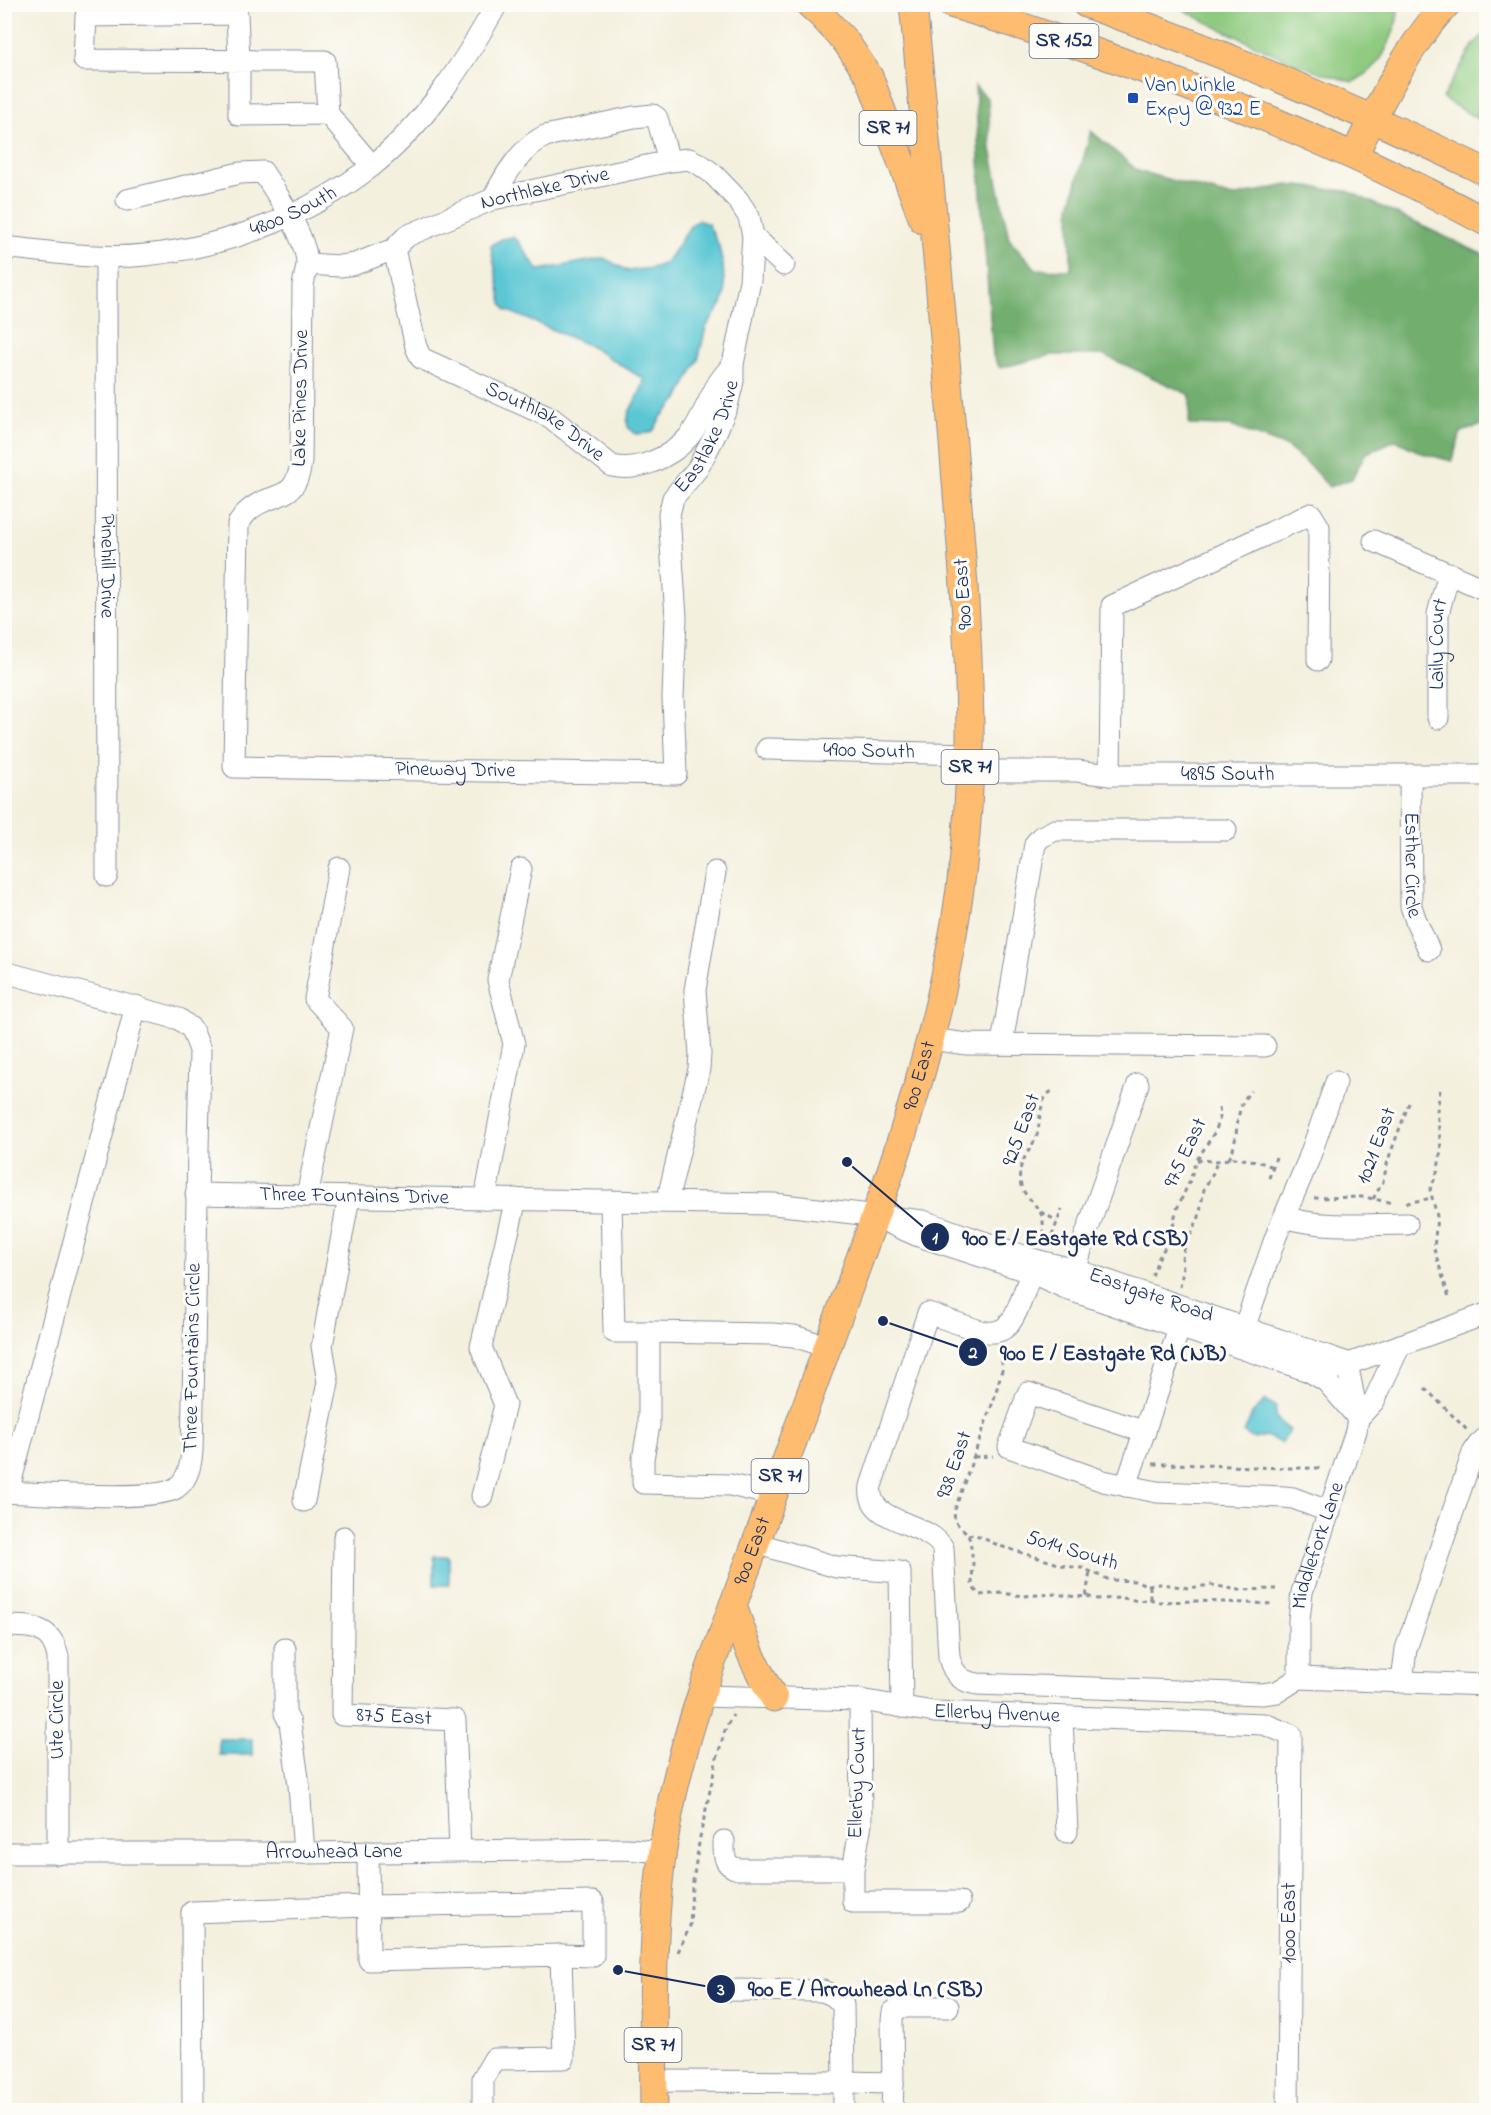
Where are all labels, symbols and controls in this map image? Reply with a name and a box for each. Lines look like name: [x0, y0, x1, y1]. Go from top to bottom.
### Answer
road number: SR 152: [1030, 24, 1098, 58]
place label: Van Winkle Expy @ 932 E: [1144, 71, 1261, 127]
marker: Van Winkle Expy @ 932 E: [1126, 91, 1140, 105]
road number: SR 71: [860, 111, 916, 145]
street label: Northlake Drive: [478, 159, 613, 218]
street label: 4800 South: [246, 179, 343, 246]
street label: Lake Pines Drive: [285, 329, 317, 467]
street label: Southlake Drive: [480, 374, 611, 470]
street label: Eastlake Drive: [667, 376, 748, 500]
street label: Pinehill Drive: [91, 514, 122, 619]
street label: 900 East: [947, 557, 981, 631]
street label: Laily Court: [1423, 595, 1457, 690]
street label: 4900 South: [823, 735, 915, 768]
road number: SR 71: [942, 750, 998, 784]
street label: Pineway Drive: [395, 755, 516, 788]
street label: 4895 South: [1181, 760, 1275, 790]
street label: Esther Circle: [1395, 812, 1429, 923]
street label: 900 East: [896, 1038, 944, 1115]
street label: 925 East: [995, 1089, 1049, 1171]
street label: 1021 East: [1349, 1103, 1405, 1189]
street label: 975 East: [1157, 1113, 1215, 1193]
street label: Three Fountains Drive: [259, 1180, 450, 1213]
callout: 900 E / Eastgate Rd (SB): [920, 1217, 1199, 1257]
text: 900 E / Eastgate Rd (SB): [961, 1224, 1188, 1257]
text: 1: [932, 1226, 938, 1252]
street label: Eastgate Road: [1084, 1260, 1217, 1331]
street label: Three Fountains Circle: [176, 1262, 210, 1453]
callout: 900 E / Eastgate Rd (NB): [958, 1332, 1238, 1372]
text: 900 E / Eastgate Rd (NB): [999, 1339, 1227, 1372]
text: 2: [968, 1341, 978, 1367]
street label: 938 East: [929, 1427, 981, 1503]
road number: SR 71: [752, 1459, 808, 1493]
street label: Middlefork Lane: [1285, 1478, 1353, 1611]
street label: 900 East: [726, 1513, 779, 1590]
street label: 5014 South: [1022, 1523, 1122, 1579]
street label: Ute Circle: [43, 1680, 73, 1760]
street label: Ellerby Avenue: [933, 1697, 1061, 1732]
street label: 875 East: [355, 1701, 432, 1734]
street label: Ellerby Court: [841, 1727, 877, 1839]
street label: Arrowhead Lane: [266, 1837, 403, 1868]
street label: 1000 East: [1275, 1883, 1305, 1963]
callout: 900 E / Arrowhead Ln (SB): [706, 1969, 994, 2009]
text: 900 E / Arrowhead Ln (SB): [747, 1975, 983, 2007]
text: 3: [716, 1978, 725, 2004]
road number: SR 71: [624, 2028, 682, 2062]

